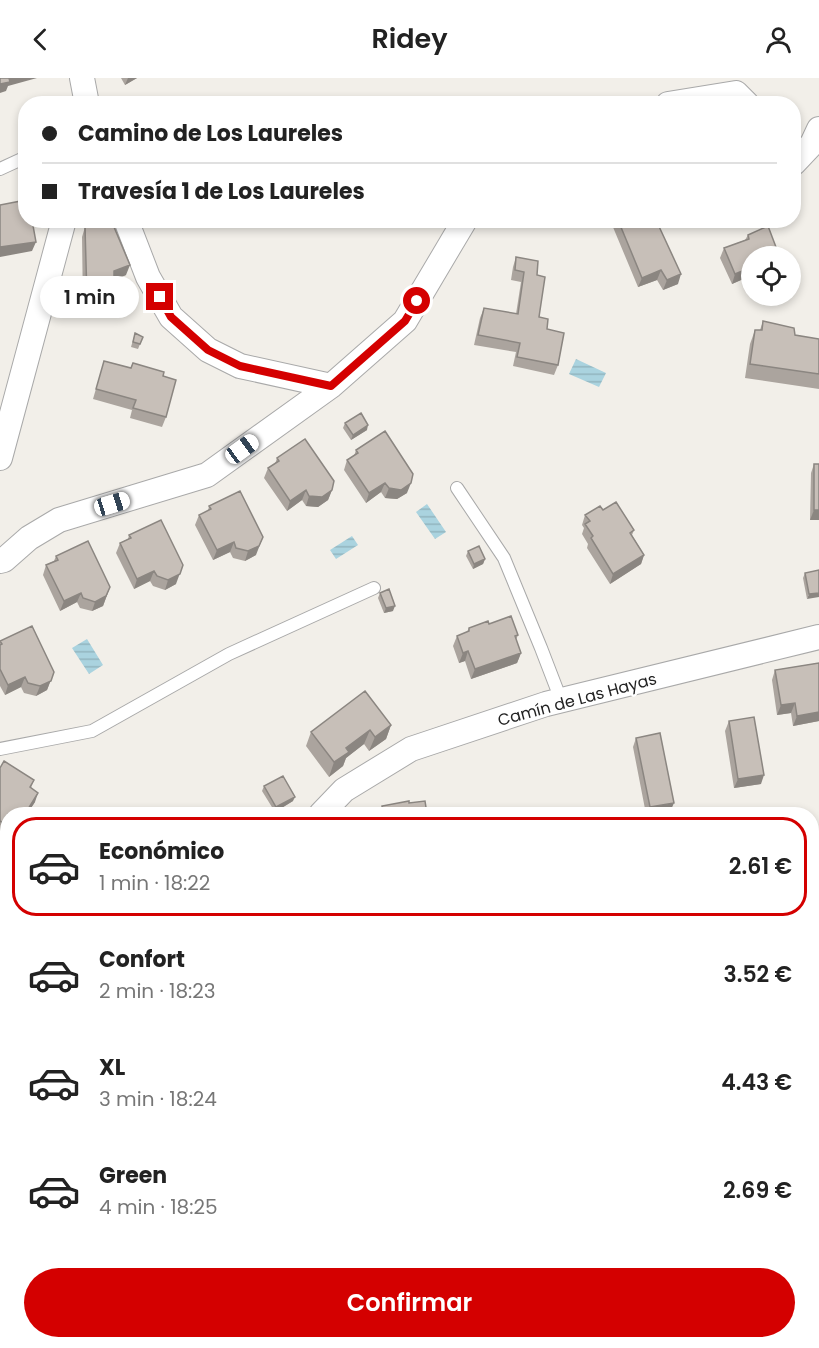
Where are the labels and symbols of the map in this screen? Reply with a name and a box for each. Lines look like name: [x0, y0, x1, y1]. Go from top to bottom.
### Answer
callout: 1 min: [40, 276, 139, 318]
route end: [146, 283, 173, 310]
route start: [403, 287, 430, 314]
car: [222, 431, 262, 467]
car: [92, 490, 132, 518]
street label: Camín de Las Hayas: [495, 667, 659, 732]

